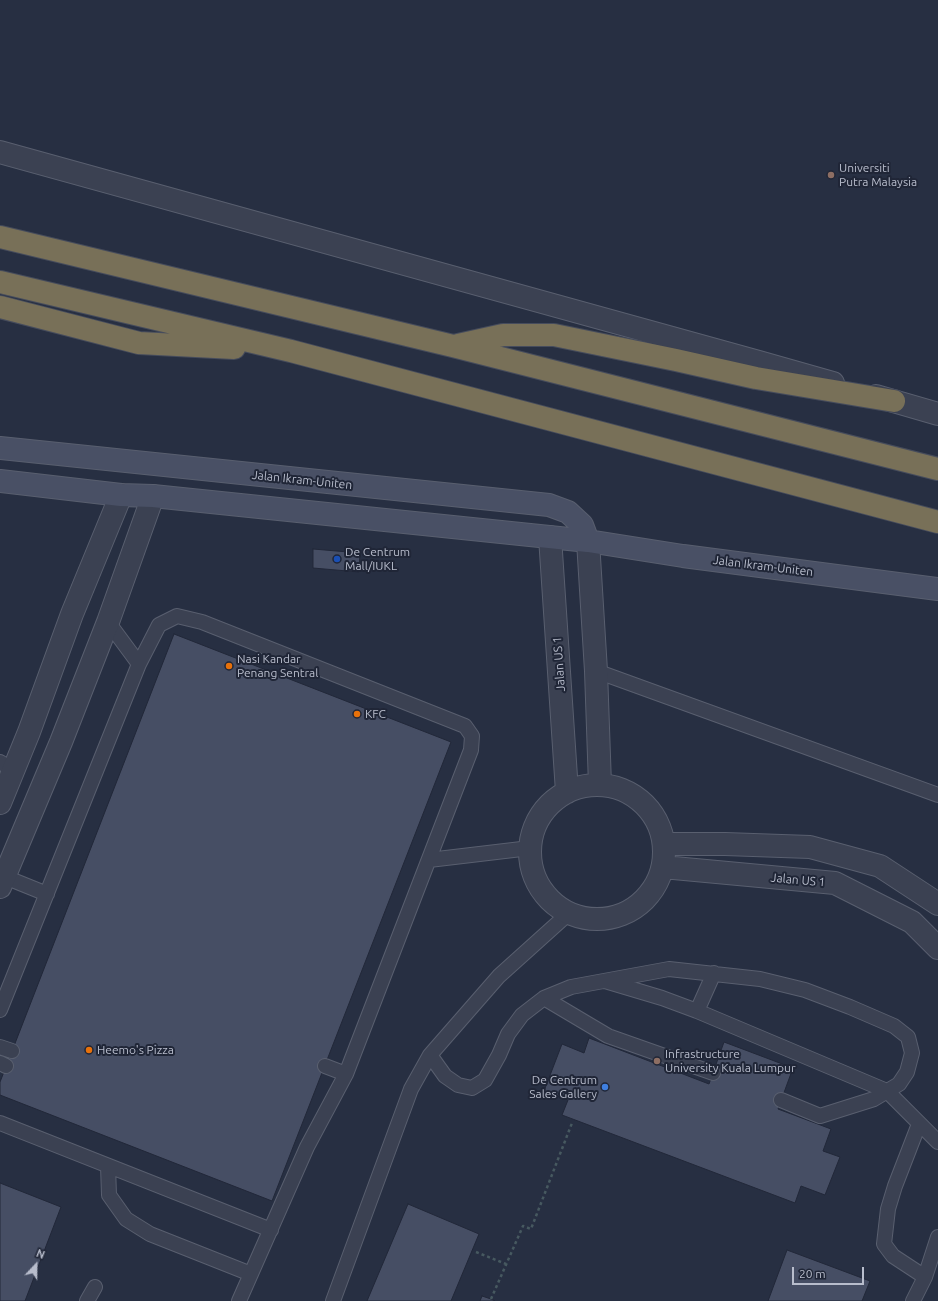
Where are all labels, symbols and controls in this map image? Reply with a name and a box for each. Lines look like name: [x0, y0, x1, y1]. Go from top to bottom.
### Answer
place label: Universiti Putra Malaysia: [839, 161, 917, 189]
marker: Universiti Putra Malaysia: [826, 170, 836, 180]
street label: Jalan Ikram-Uniten: [251, 468, 353, 492]
place label: De Centrum Mall/IUKL: [345, 545, 410, 573]
street label: Jalan Ikram-Uniten: [712, 553, 814, 579]
marker: De Centrum Mall/IUKL: [332, 554, 342, 564]
street label: Jalan US 1: [550, 636, 568, 692]
place label: Nasi Kandar Penang Sentral: [237, 652, 318, 680]
marker: Nasi Kandar Penang Sentral: [224, 661, 234, 671]
place label: KFC: [365, 707, 386, 721]
marker: KFC: [352, 709, 362, 719]
street label: Jalan US 1: [770, 870, 826, 890]
place label: Heemo's Pizza: [97, 1043, 174, 1057]
marker: Heemo's Pizza: [84, 1045, 94, 1055]
place label: Infrastructure University Kuala Lumpur: [665, 1047, 795, 1075]
marker: Infrastructure University Kuala Lumpur: [652, 1056, 662, 1066]
place label: De Centrum Sales Gallery: [529, 1073, 597, 1101]
marker: De Centrum Sales Gallery: [600, 1082, 610, 1092]
north arrow: [16, 1245, 56, 1285]
text: N: [34, 1247, 47, 1261]
scale bar: [794, 1259, 866, 1285]
text: 20 m: [799, 1267, 826, 1280]

